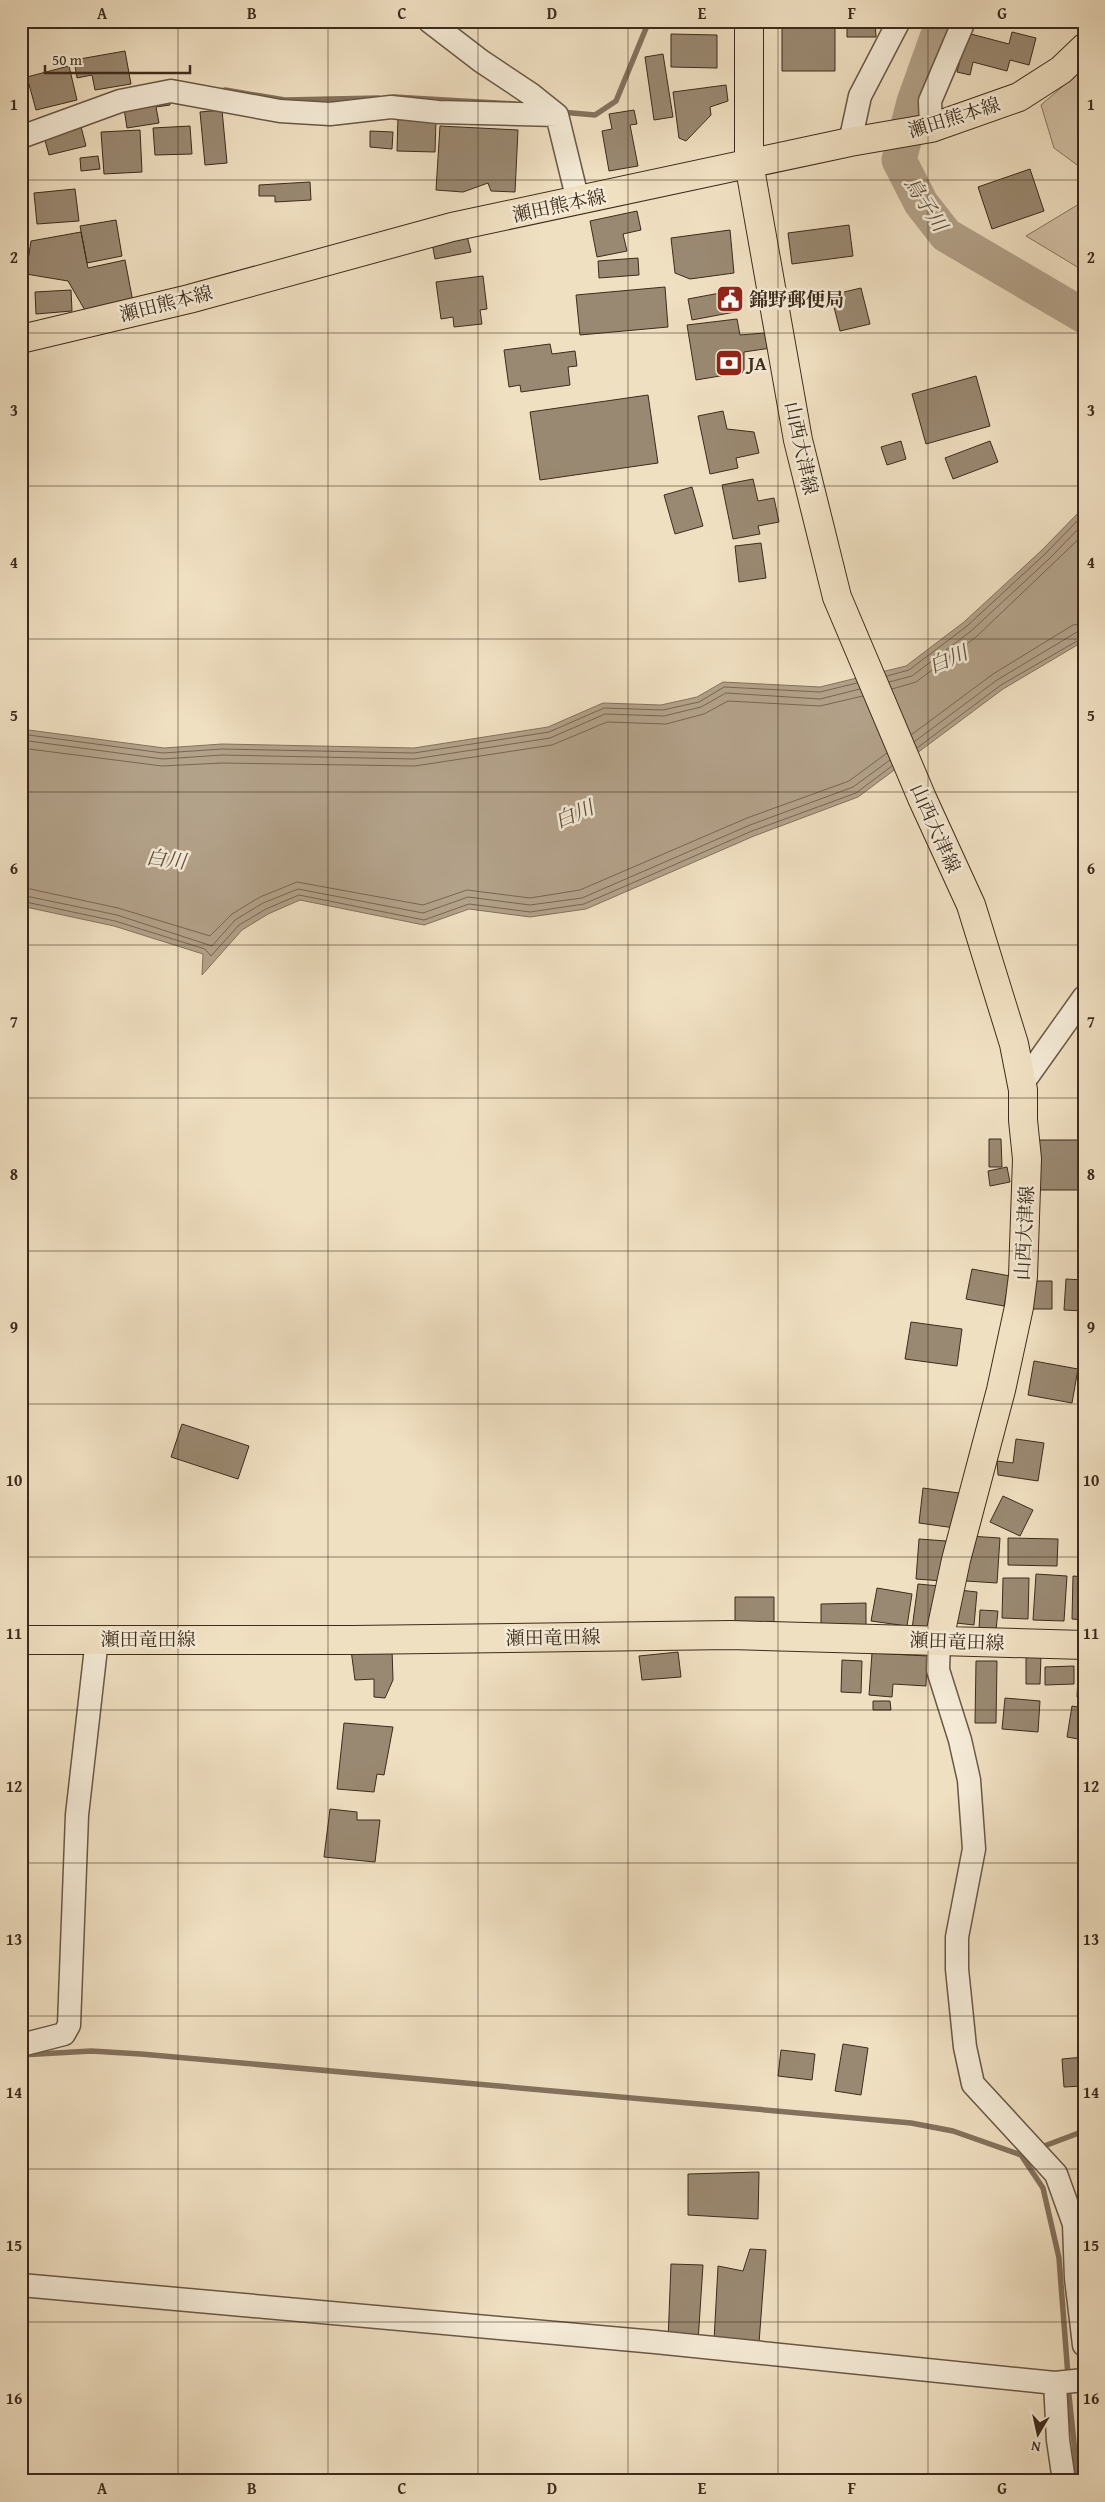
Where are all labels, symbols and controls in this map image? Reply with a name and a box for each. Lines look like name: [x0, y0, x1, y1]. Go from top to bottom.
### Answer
text: A: [97, 1, 108, 25]
text: B: [247, 1, 257, 25]
text: C: [397, 1, 407, 25]
text: D: [547, 1, 557, 25]
text: E: [698, 1, 707, 25]
text: F: [848, 1, 856, 25]
text: G: [997, 1, 1007, 25]
scale bar: [45, 42, 190, 74]
text: 50 m: [52, 49, 83, 70]
street label: 瀬田熊本線: [904, 90, 1004, 144]
text: 1: [10, 92, 18, 116]
text: 1: [1087, 92, 1095, 116]
water label: 鳥子川: [898, 171, 956, 238]
street label: 瀬田熊本線: [510, 181, 608, 229]
text: 2: [10, 245, 18, 269]
text: 2: [1087, 245, 1095, 269]
street label: 瀬田熊本線: [117, 278, 215, 328]
public building icon: 錦野郵便局: [715, 284, 745, 314]
place label: 錦野郵便局: [749, 285, 844, 313]
bank icon: JA: [714, 348, 744, 378]
place label: JA: [745, 349, 767, 377]
text: 3: [10, 398, 18, 422]
text: 3: [1087, 398, 1095, 422]
street label: 山西大津線: [778, 399, 826, 497]
text: 4: [10, 550, 18, 574]
text: 4: [1087, 550, 1095, 574]
water label: 白川: [924, 637, 974, 680]
text: 5: [10, 703, 18, 727]
text: 5: [1087, 703, 1095, 727]
street label: 山西大津線: [904, 779, 968, 877]
water label: 白川: [550, 792, 600, 835]
water label: 白川: [144, 842, 190, 876]
text: 6: [10, 856, 18, 880]
text: 6: [1087, 856, 1095, 880]
text: 7: [10, 1009, 18, 1033]
text: 7: [1087, 1009, 1095, 1033]
text: 8: [10, 1162, 18, 1186]
text: 8: [1087, 1162, 1095, 1186]
street label: 山西大津線: [1008, 1185, 1040, 1281]
text: 9: [10, 1315, 18, 1339]
text: 9: [1087, 1315, 1095, 1339]
text: 10: [6, 1468, 22, 1492]
text: 10: [1083, 1468, 1099, 1492]
text: 11: [6, 1621, 22, 1645]
text: 11: [1083, 1621, 1099, 1645]
street label: 瀬田竜田線: [505, 1622, 601, 1652]
street label: 瀬田竜田線: [100, 1625, 196, 1653]
street label: 瀬田竜田線: [909, 1625, 1005, 1657]
text: 12: [6, 1774, 22, 1798]
text: 12: [1083, 1774, 1099, 1798]
text: 13: [6, 1927, 22, 1951]
text: 13: [1083, 1927, 1099, 1951]
text: 14: [6, 2080, 22, 2104]
text: 14: [1083, 2080, 1099, 2104]
text: 15: [6, 2233, 22, 2257]
text: 15: [1083, 2233, 1099, 2257]
text: 16: [6, 2386, 22, 2410]
text: 16: [1083, 2386, 1099, 2410]
north arrow: [1012, 2410, 1062, 2460]
text: N: [1029, 2436, 1042, 2457]
text: A: [97, 2476, 108, 2500]
text: B: [247, 2476, 257, 2500]
text: C: [397, 2476, 407, 2500]
text: D: [547, 2476, 557, 2500]
text: E: [698, 2476, 707, 2500]
text: F: [848, 2476, 856, 2500]
text: G: [997, 2476, 1007, 2500]

